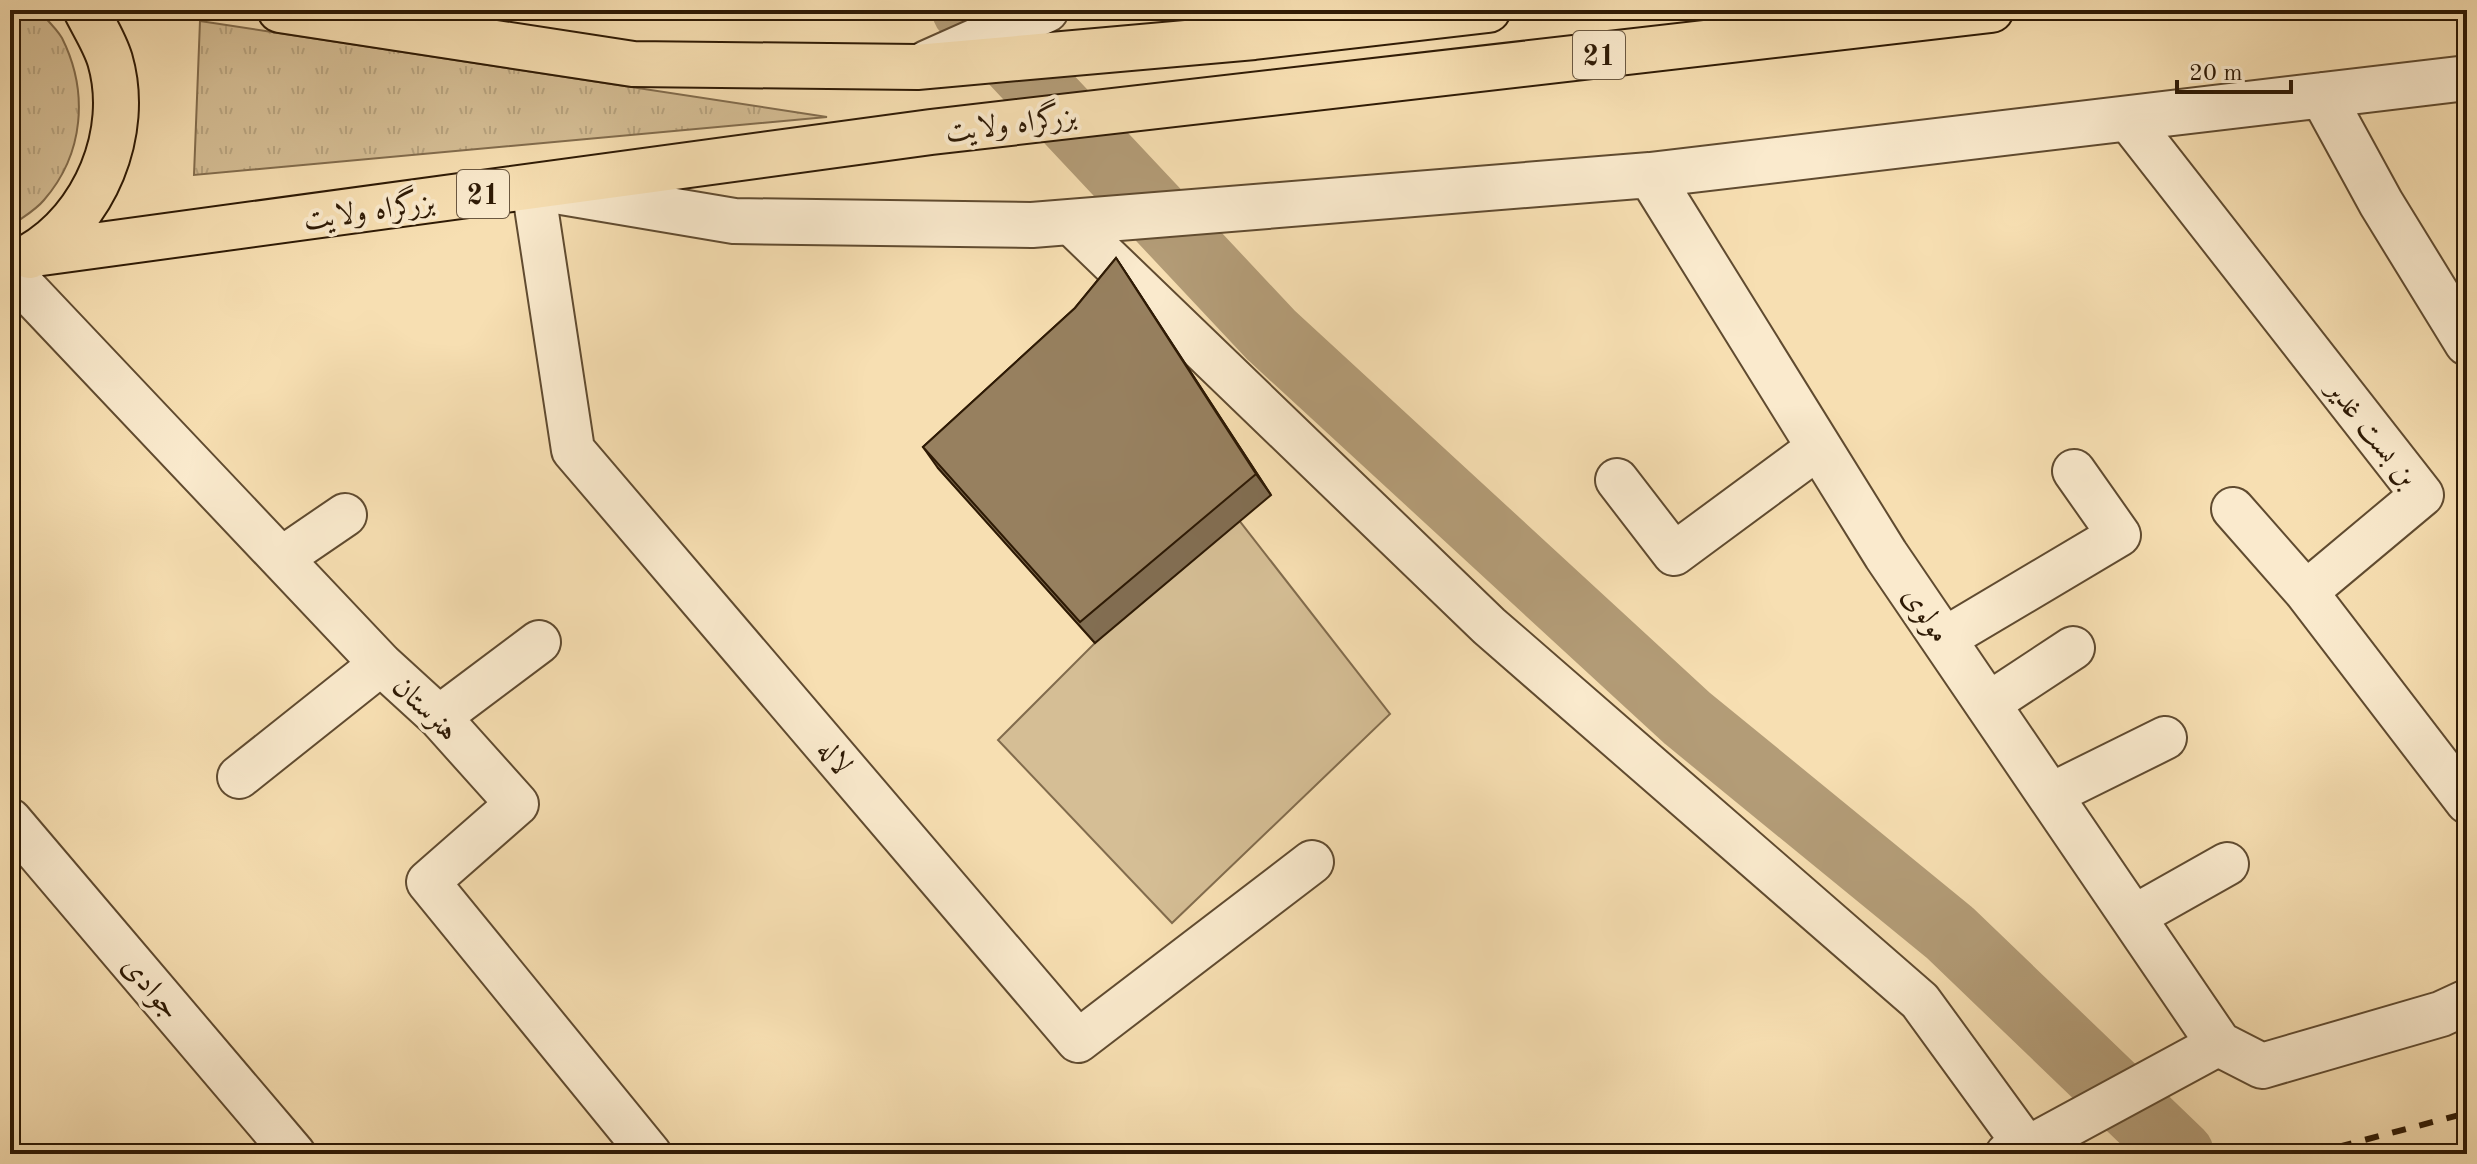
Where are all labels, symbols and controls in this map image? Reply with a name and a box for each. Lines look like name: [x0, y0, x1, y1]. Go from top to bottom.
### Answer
road number: 21: [1573, 31, 1625, 79]
scale bar: [2177, 44, 2291, 94]
text: 20 m: [2189, 62, 2243, 86]
street label: بزرگراه ولایت: [943, 95, 1079, 150]
road number: 21: [457, 170, 509, 218]
street label: بزرگراه ولایت: [301, 181, 437, 238]
street label: بن بست غدیر: [2318, 373, 2423, 495]
street label: مولوی: [1894, 582, 1955, 650]
street label: هنرستان: [386, 671, 463, 747]
street label: لاله: [811, 735, 856, 782]
street label: جوادی: [114, 951, 185, 1027]

